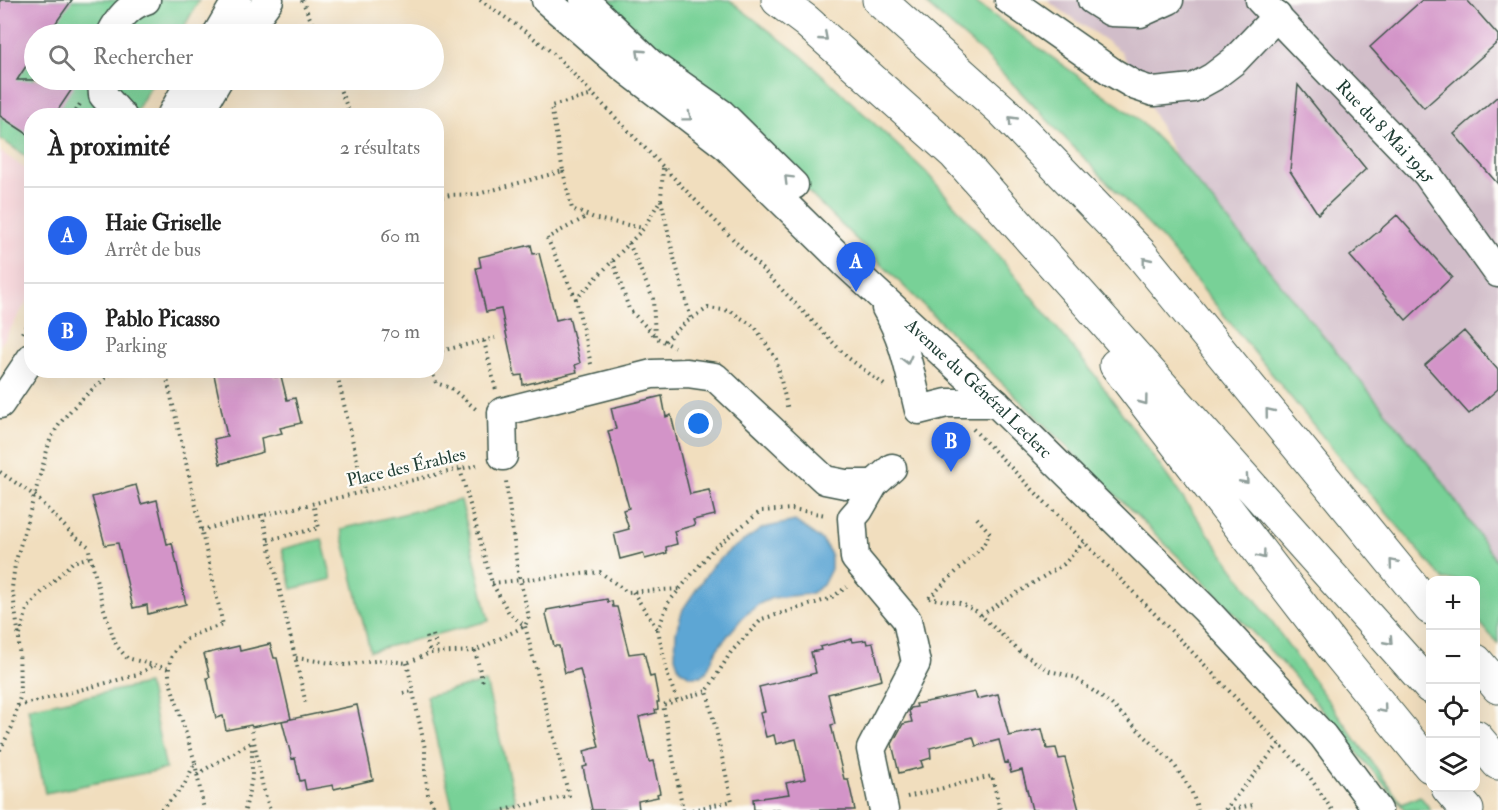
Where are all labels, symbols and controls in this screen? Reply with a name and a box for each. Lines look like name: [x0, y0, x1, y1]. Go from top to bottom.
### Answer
search box: [24, 24, 444, 90]
one-way arrow: [817, 30, 827, 41]
icon: search: [45, 41, 78, 74]
text: Rechercher: [93, 43, 193, 71]
one-way arrow: [636, 49, 647, 60]
street label: Rue du 8 Mai 1945: [1331, 75, 1441, 187]
one-way arrow: [681, 110, 692, 121]
one-way arrow: [1008, 116, 1019, 126]
text: À proximité: [48, 131, 170, 163]
text: 2 résultats: [340, 135, 420, 160]
one-way arrow: [785, 176, 796, 187]
text: Haie Griselle: [105, 209, 221, 237]
text: A: [61, 223, 74, 248]
text: 60 m: [380, 223, 420, 248]
text: Arrêt de bus: [105, 237, 201, 262]
pin: A: [836, 242, 876, 292]
one-way arrow: [1142, 257, 1153, 268]
text: Pablo Picasso: [105, 305, 220, 333]
street label: Avenue du Général Leclerc: [899, 313, 1057, 464]
text: B: [61, 319, 74, 344]
text: 70 m: [381, 319, 420, 344]
text: Parking: [105, 333, 167, 358]
one-way arrow: [900, 355, 913, 365]
one-way arrow: [1136, 394, 1147, 405]
one-way arrow: [1266, 408, 1277, 419]
your location: [684, 409, 713, 438]
pin: B: [932, 422, 970, 472]
street label: Place des Érables: [344, 443, 468, 492]
one-way arrow: [1238, 473, 1249, 484]
one-way arrow: [1255, 549, 1266, 560]
one-way arrow: [1389, 559, 1400, 570]
map controls: [1426, 576, 1480, 792]
button: +: [1426, 576, 1480, 630]
button: −: [1426, 630, 1480, 684]
one-way arrow: [1382, 634, 1393, 645]
button: locate: [1426, 684, 1480, 738]
one-way arrow: [1376, 702, 1387, 713]
button: layers: [1426, 738, 1480, 792]

